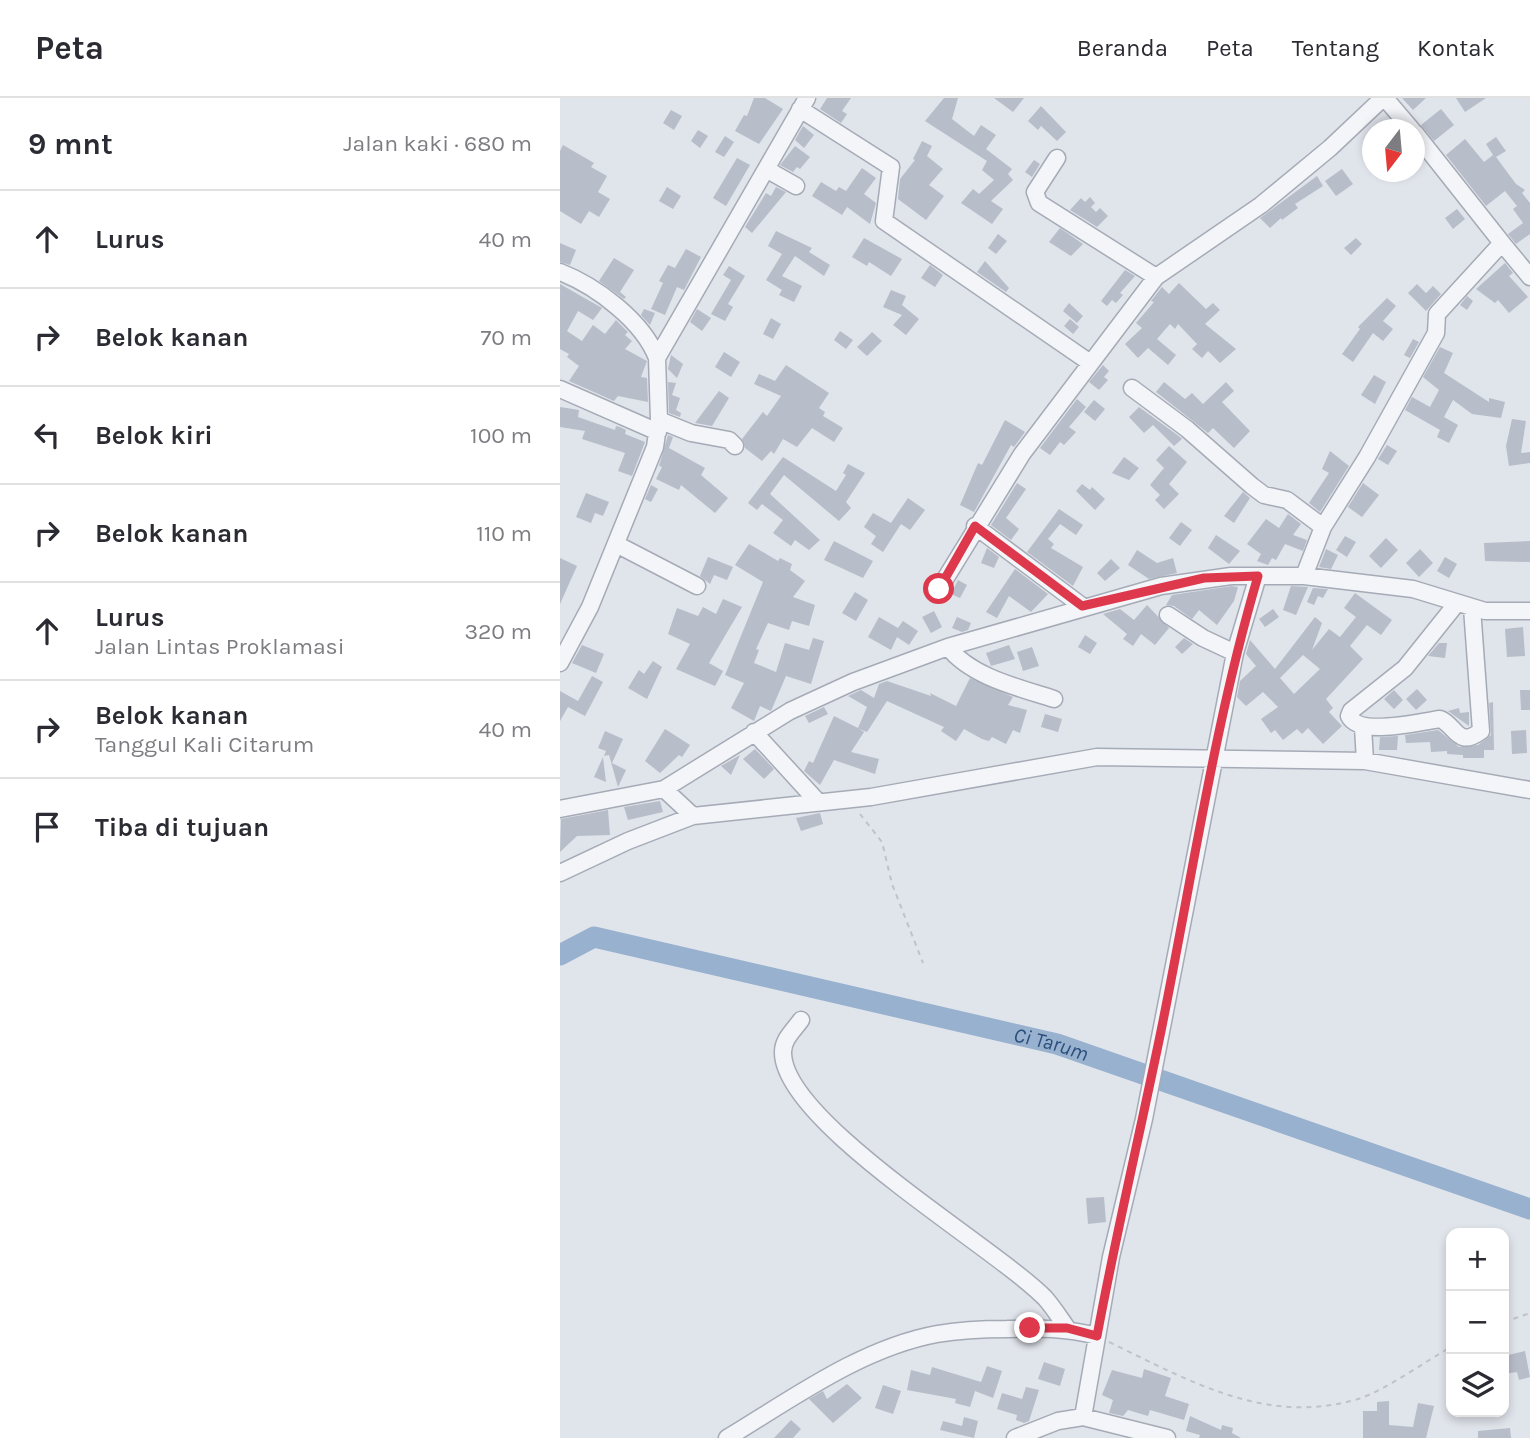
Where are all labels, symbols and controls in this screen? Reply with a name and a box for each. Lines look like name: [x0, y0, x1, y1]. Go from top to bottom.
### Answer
text: Peta: [35, 29, 104, 67]
text: Beranda: [1077, 34, 1168, 62]
text: Peta: [1206, 34, 1254, 62]
text: Tentang: [1292, 34, 1379, 62]
text: Kontak: [1417, 34, 1495, 62]
north arrow: [1362, 119, 1425, 182]
text: 9 mnt: [28, 126, 113, 162]
text: Jalan kaki · 680 m: [343, 130, 532, 157]
icon: ahead: [28, 220, 66, 258]
text: Lurus: [95, 224, 164, 255]
text: 40 m: [479, 226, 532, 253]
icon: right: [28, 318, 66, 356]
text: Belok kanan: [95, 322, 248, 353]
text: 70 m: [481, 324, 532, 351]
icon: left: [28, 416, 66, 454]
text: Belok kiri: [95, 420, 213, 451]
text: 100 m: [470, 422, 532, 449]
icon: right: [28, 514, 66, 552]
text: Belok kanan: [95, 518, 248, 549]
text: 110 m: [476, 520, 532, 547]
route start: [923, 573, 954, 604]
text: Lurus: [95, 602, 164, 633]
icon: ahead: [28, 612, 66, 650]
text: 320 m: [464, 618, 532, 645]
text: Jalan Lintas Proklamasi: [95, 633, 345, 660]
text: Belok kanan: [95, 700, 248, 731]
icon: right: [28, 710, 66, 748]
text: 40 m: [479, 716, 532, 743]
text: Tanggul Kali Citarum: [95, 731, 314, 758]
icon: arrive: [28, 808, 66, 846]
text: Tiba di tujuan: [95, 812, 269, 843]
water label: Ci Tarum: [1011, 1022, 1092, 1066]
map controls: [1446, 1228, 1509, 1417]
button: +: [1446, 1228, 1509, 1291]
button: −: [1446, 1291, 1509, 1354]
route end: [1014, 1312, 1045, 1343]
button: layers: [1446, 1354, 1509, 1417]

